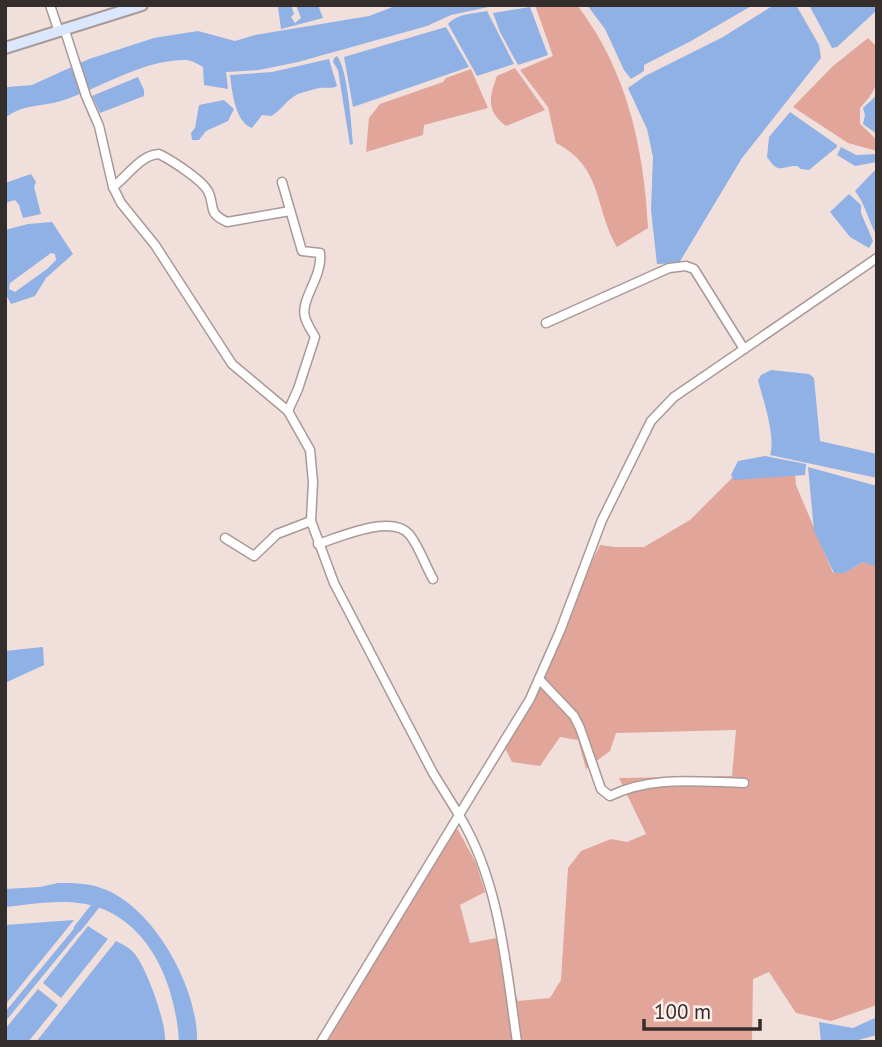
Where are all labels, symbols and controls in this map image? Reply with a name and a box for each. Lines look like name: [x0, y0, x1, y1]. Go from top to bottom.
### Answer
scale bar: [644, 988, 760, 1032]
text: 100 m: [654, 998, 711, 1025]

